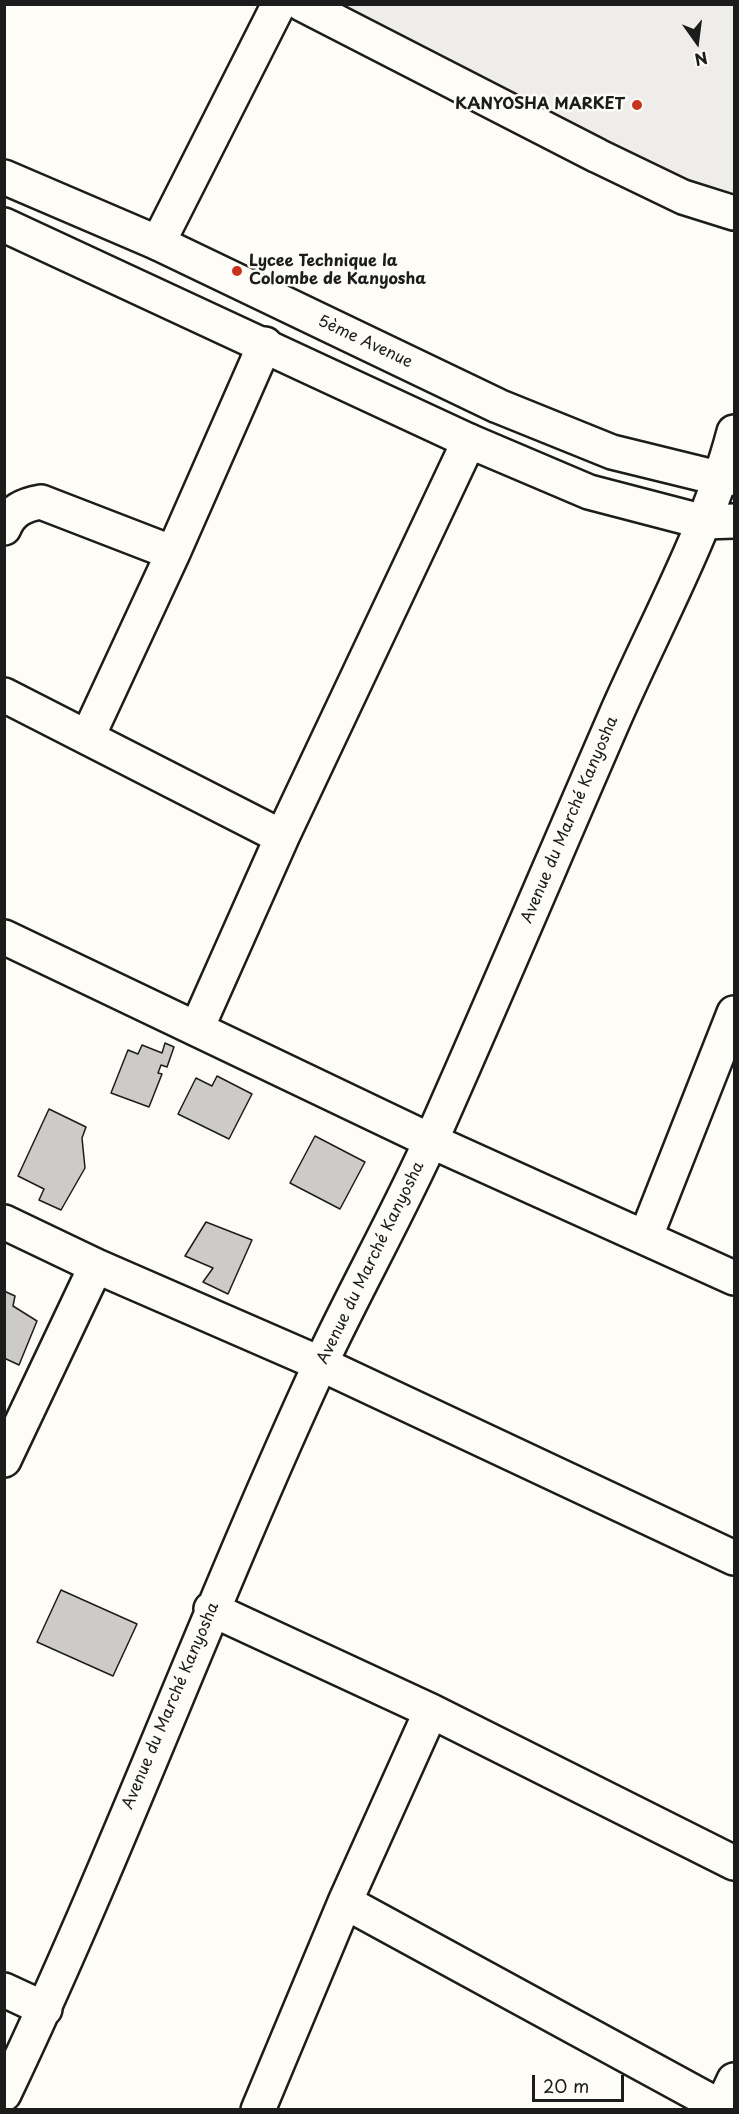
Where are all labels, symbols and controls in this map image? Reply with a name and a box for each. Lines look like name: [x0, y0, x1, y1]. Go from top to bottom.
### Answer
north arrow: [667, 12, 727, 72]
text: N: [692, 46, 710, 73]
place label: KANYOSHA MARKET: [455, 95, 625, 115]
marker: KANYOSHA MARKET: [630, 98, 644, 112]
place label: Lycee Technique la Colombe de Kanyosha: [249, 252, 426, 290]
marker: Lycee Technique la Colombe de Kanyosha: [230, 264, 244, 278]
street label: 5ème Avenue: [315, 312, 415, 372]
street label: Avenue du Marché Kanyosha: [518, 714, 622, 926]
street label: Avenue du Marché Kanyosha: [314, 1159, 428, 1367]
street label: Avenue du Marché Kanyosha: [119, 1600, 223, 1812]
scale bar: [535, 2063, 626, 2101]
text: 20 m: [543, 2072, 589, 2099]

